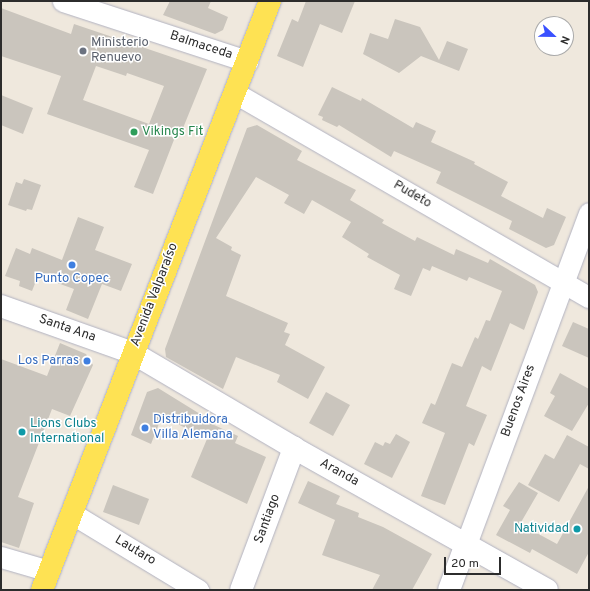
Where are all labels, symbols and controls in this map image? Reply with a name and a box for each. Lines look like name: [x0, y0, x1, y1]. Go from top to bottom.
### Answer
north arrow: [534, 16, 574, 56]
street label: Balmaceda: [168, 29, 234, 63]
text: N: [556, 34, 572, 46]
place label: Ministerio Renuevo: [91, 36, 149, 67]
marker: Ministerio Renuevo: [78, 46, 88, 56]
place label: Vikings Fit: [142, 124, 203, 140]
marker: Vikings Fit: [129, 127, 139, 137]
street label: Pudeto: [390, 178, 434, 212]
street label: Avenida Valparaíso: [128, 241, 182, 349]
marker: Punto Copec: [67, 260, 77, 270]
place label: Punto Copec: [35, 271, 109, 287]
street label: Santa Ana: [36, 312, 98, 346]
place label: Los Parras: [18, 353, 79, 369]
marker: Los Parras: [82, 356, 92, 366]
street label: Buenos Aires: [499, 362, 539, 440]
place label: Distribuidora Villa Alemana: [153, 413, 233, 444]
place label: Lions Clubs International: [30, 417, 104, 448]
marker: Distribuidora Villa Alemana: [140, 423, 150, 433]
marker: Lions Clubs International: [17, 427, 27, 437]
street label: Aranda: [317, 456, 361, 490]
street label: Santiago: [252, 492, 284, 546]
place label: Natividad: [514, 521, 569, 537]
marker: Natividad: [572, 524, 582, 534]
street label: Lautaro: [112, 533, 158, 569]
scale bar: [446, 549, 503, 575]
text: 20 m: [451, 556, 479, 572]

